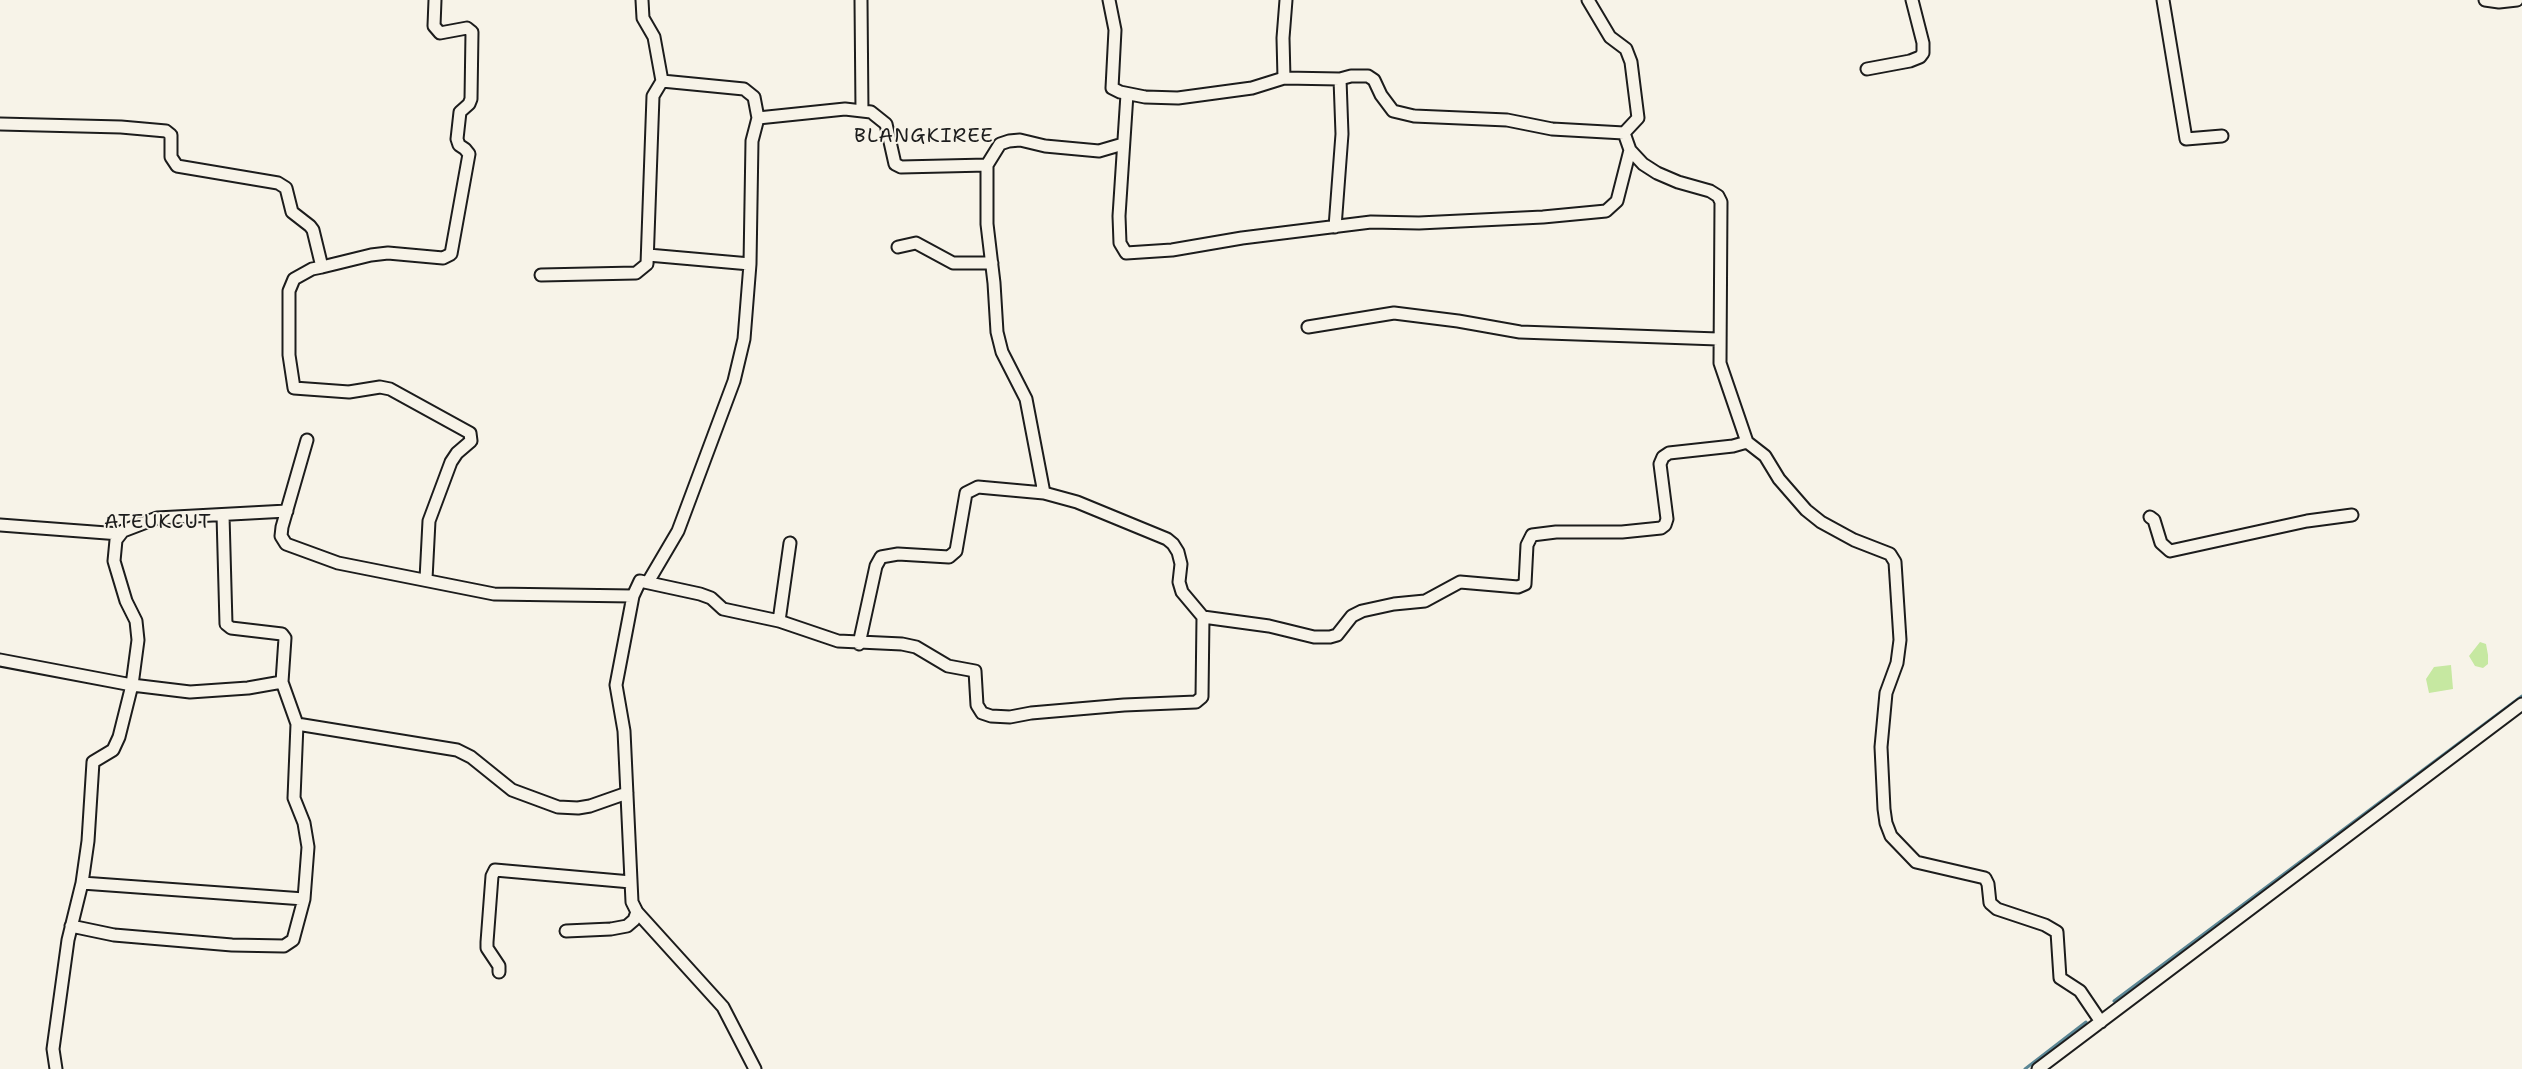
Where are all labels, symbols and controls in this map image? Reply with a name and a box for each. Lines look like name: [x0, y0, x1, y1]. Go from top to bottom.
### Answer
district label: BLANGKIREE: [853, 125, 995, 149]
district label: ATEUKCUT: [103, 511, 213, 535]

